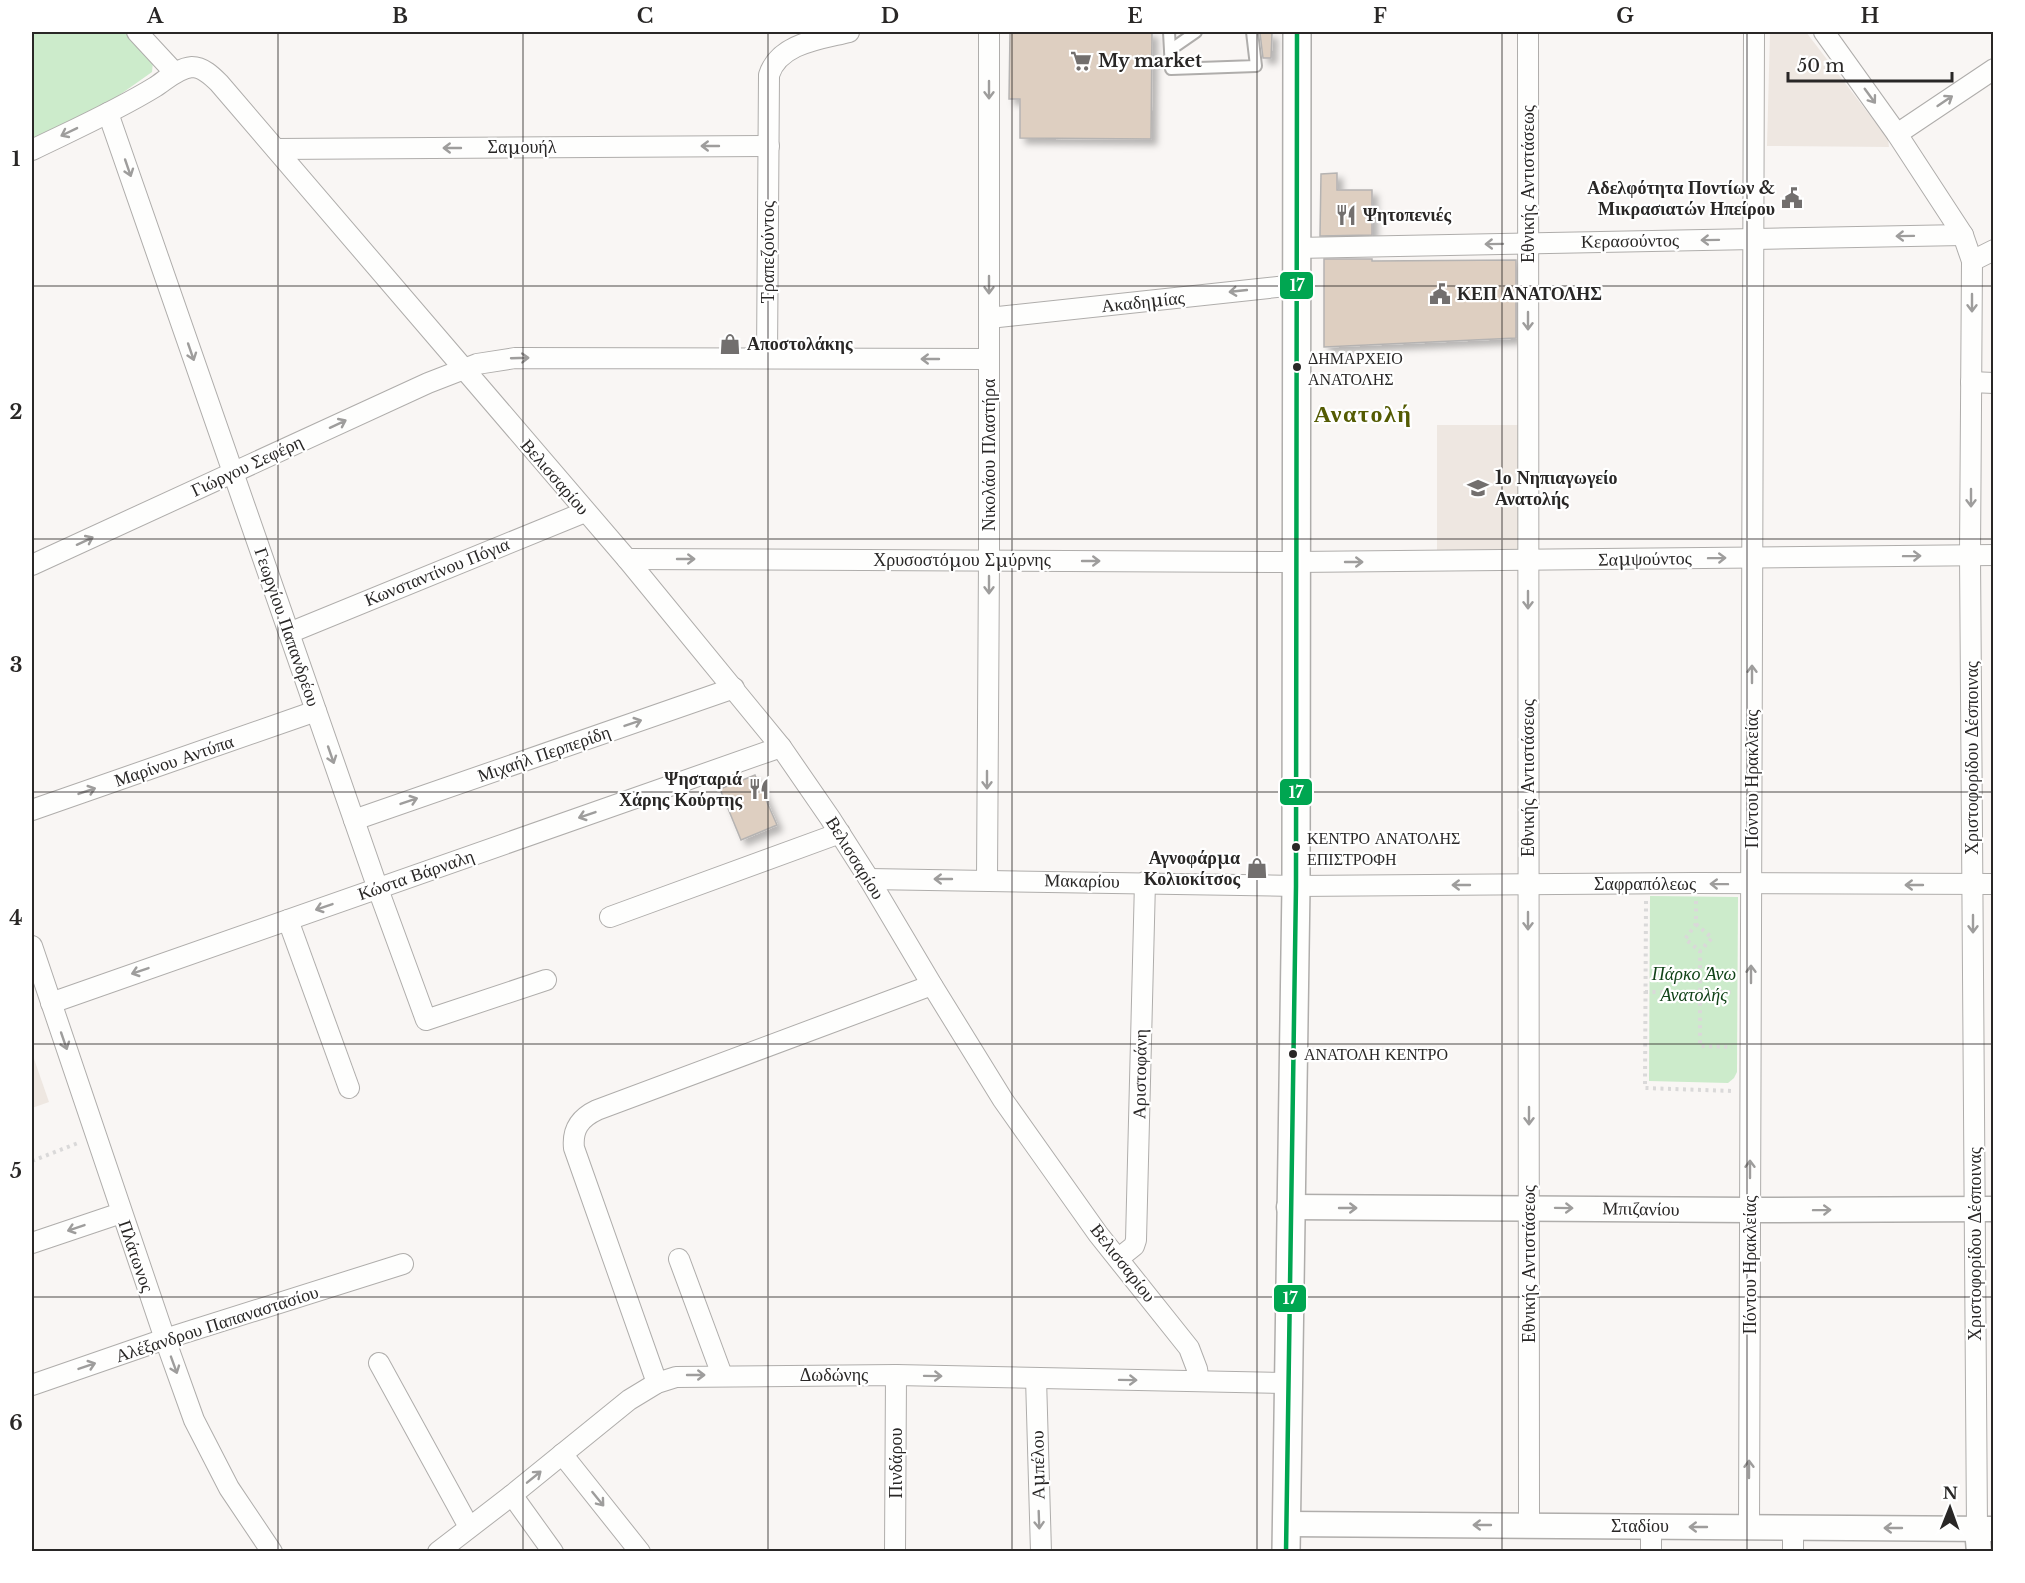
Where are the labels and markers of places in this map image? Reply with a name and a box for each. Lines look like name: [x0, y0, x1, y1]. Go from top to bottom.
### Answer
supermarket icon: My market: [1069, 49, 1093, 73]
place label: My market: [1098, 50, 1202, 72]
place label: Αδελφότητα Ποντίων & Μικρασιατών Ηπείρου: [1587, 177, 1775, 220]
public building icon: Αδελφότητα Ποντίων & Μικρασιατών Ηπείρου: [1780, 186, 1804, 210]
restaurant icon: Ψητοπενιές: [1334, 203, 1358, 227]
place label: Ψητοπενιές: [1363, 204, 1451, 226]
public building icon: ΚΕΠ ΑΝΑΤΟΛΗΣ: [1428, 282, 1452, 306]
place label: ΚΕΠ ΑΝΑΤΟΛΗΣ: [1457, 283, 1602, 305]
shop icon: Αποστολάκης: [718, 332, 742, 356]
place label: Αποστολάκης: [747, 333, 853, 355]
place label: ΔΗΜΑΡΧΕΙΟ ΑΝΑΤΟΛΗΣ: [1308, 348, 1403, 389]
marker: ΔΗΜΑΡΧΕΙΟ ΑΝΑΤΟΛΗΣ: [1291, 361, 1303, 373]
place label: 1ο Νηπιαγωγείο Ανατολής: [1495, 467, 1618, 510]
school or university icon: 1ο Νηπιαγωγείο Ανατολής: [1466, 476, 1490, 500]
place label: Ψησταριά Χάρης Κούρτης: [619, 768, 742, 811]
restaurant icon: Ψησταριά Χάρης Κούρτης: [747, 777, 771, 801]
place label: ΚΕΝΤΡΟ ΑΝΑΤΟΛΗΣ ΕΠΙΣΤΡΟΦΗ: [1307, 828, 1460, 869]
marker: ΚΕΝΤΡΟ ΑΝΑΤΟΛΗΣ ΕΠΙΣΤΡΟΦΗ: [1290, 841, 1302, 853]
place label: Αγνοφάρμα Κολιοκίτσος: [1144, 847, 1240, 890]
shop icon: Αγνοφάρμα Κολιοκίτσος: [1245, 856, 1269, 880]
place label: ΑΝΑΤΟΛΗ ΚΕΝΤΡΟ: [1304, 1044, 1448, 1064]
marker: ΑΝΑΤΟΛΗ ΚΕΝΤΡΟ: [1287, 1048, 1299, 1060]

